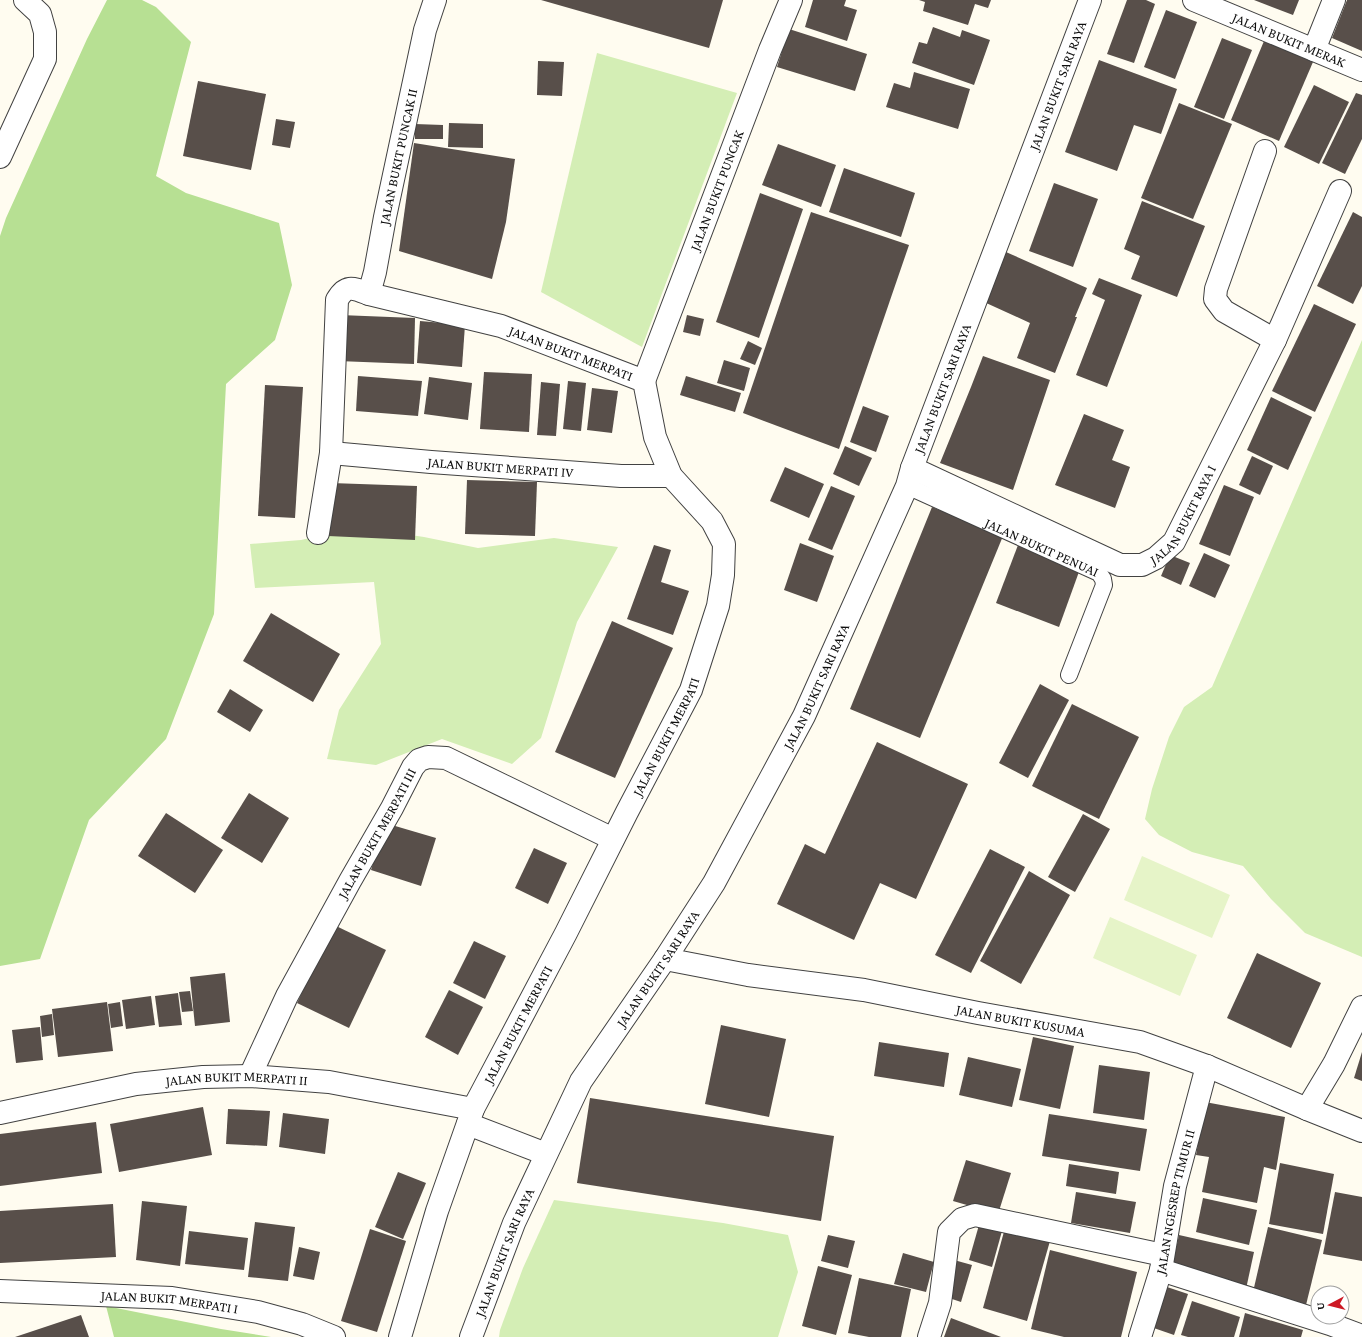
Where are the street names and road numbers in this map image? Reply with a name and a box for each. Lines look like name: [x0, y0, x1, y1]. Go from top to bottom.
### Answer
street label: JALAN BUKIT MERAK: [1228, 8, 1349, 71]
street label: JALAN BUKIT SARI RAYA: [1025, 19, 1089, 154]
street label: JALAN BUKIT PUNCAK II: [375, 87, 420, 228]
street label: JALAN BUKIT PUNCAK: [686, 127, 747, 255]
street label: JALAN BUKIT MERPATI: [505, 321, 635, 384]
street label: JALAN BUKIT SARI RAYA: [910, 321, 974, 457]
street label: JALAN BUKIT MERPATI IV: [425, 454, 574, 480]
street label: JALAN BUKIT RAYA I: [1146, 462, 1219, 569]
street label: JALAN BUKIT PENUAI: [981, 514, 1101, 580]
street label: JALAN BUKIT SARI RAYA: [779, 621, 852, 754]
street label: JALAN BUKIT MERPATI: [628, 675, 703, 800]
street label: JALAN BUKIT MERPATI III: [333, 765, 419, 903]
street label: JALAN BUKIT SARI RAYA: [612, 907, 702, 1031]
street label: JALAN BUKIT MERPATI: [479, 963, 555, 1088]
street label: JALAN BUKIT KUSUMA: [953, 1000, 1086, 1040]
street label: JALAN BUKIT MERPATI II: [163, 1068, 308, 1089]
street label: JALAN NGESREP TIMUR II: [1152, 1127, 1198, 1278]
street label: JALAN BUKIT SARI RAYA: [471, 1186, 537, 1321]
street label: JALAN BUKIT MERPATI I: [99, 1287, 239, 1317]

